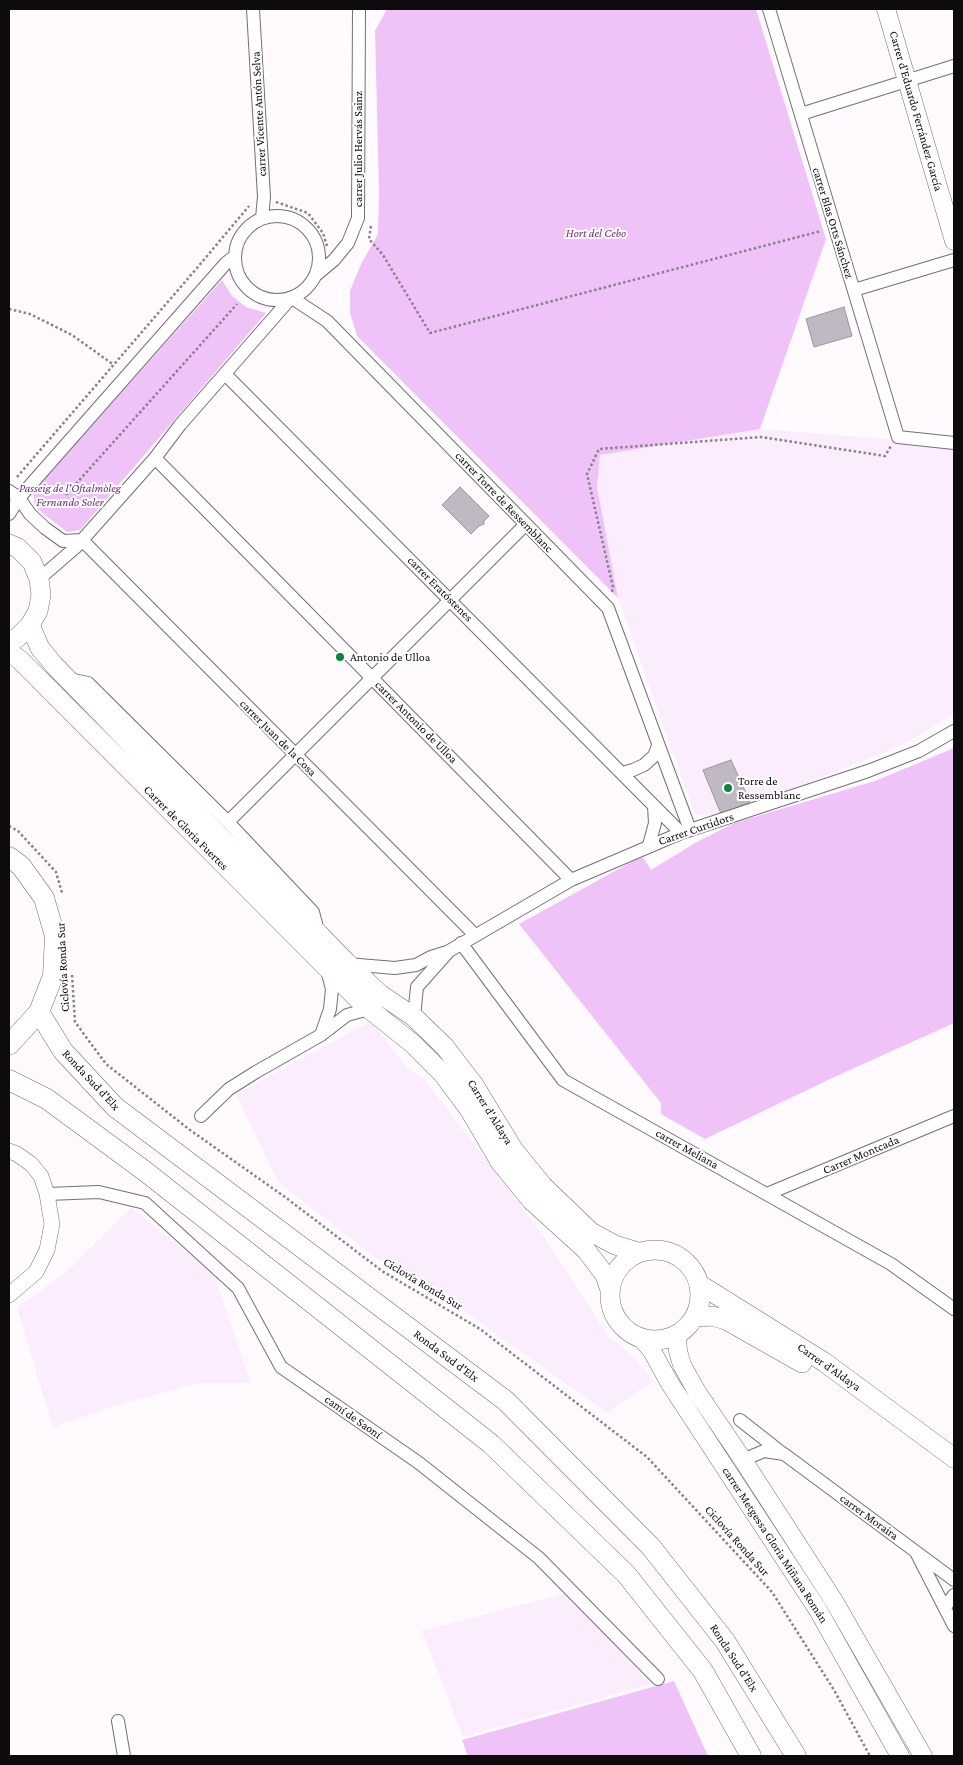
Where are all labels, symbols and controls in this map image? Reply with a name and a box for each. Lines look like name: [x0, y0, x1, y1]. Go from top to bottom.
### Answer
street label: Carrer d'Eduardo Ferrández García: [886, 29, 946, 193]
street label: carrer Vicente Antón Selva: [249, 51, 269, 177]
street label: carrer Julio Hervás Sainz: [351, 91, 365, 207]
street label: carrer Blas Orts Sánchez: [809, 166, 857, 280]
park label: Hort del Cebo: [566, 226, 626, 240]
street label: carrer Torre de Ressemblanc: [452, 449, 556, 555]
park label: Passeig de l'Oftalmòleg Fernando Soler: [19, 481, 121, 509]
street label: carrer Eratóstenes: [404, 553, 476, 625]
place label: Antonio de Ulloa: [350, 650, 430, 664]
marker: Antonio de Ulloa: [334, 651, 346, 663]
street label: carrer Antonio de Ulloa: [372, 678, 460, 766]
street label: carrer Juan de la Cosa: [237, 697, 319, 779]
place label: Torre de Ressemblanc: [738, 774, 800, 802]
marker: Torre de Ressemblanc: [722, 782, 734, 794]
street label: Carrer de Gloria Fuertes: [141, 783, 231, 873]
street label: Carrer Curtidors: [657, 809, 735, 849]
street label: Ciclovía Ronda Sur: [53, 922, 73, 1012]
street label: Ronda Sud d'Elx: [59, 1047, 123, 1113]
street label: Carrer d'Aldaya: [464, 1077, 516, 1147]
street label: carrer Meliana: [653, 1126, 721, 1172]
street label: Carrer Montcada: [821, 1132, 901, 1178]
street label: Ciclovía Ronda Sur: [381, 1255, 465, 1313]
street label: Ronda Sud d'Elx: [411, 1327, 481, 1385]
street label: Carrer d'Aldaya: [794, 1340, 864, 1394]
street label: camí de Saoní: [322, 1392, 384, 1442]
street label: carrer Metgessa Gloria Miñana Román: [719, 1464, 831, 1626]
street label: carrer Moraira: [837, 1491, 901, 1543]
street label: Ciclovía Ronda Sur: [702, 1503, 772, 1579]
street label: Ronda Sud d'Elx: [707, 1621, 761, 1695]

